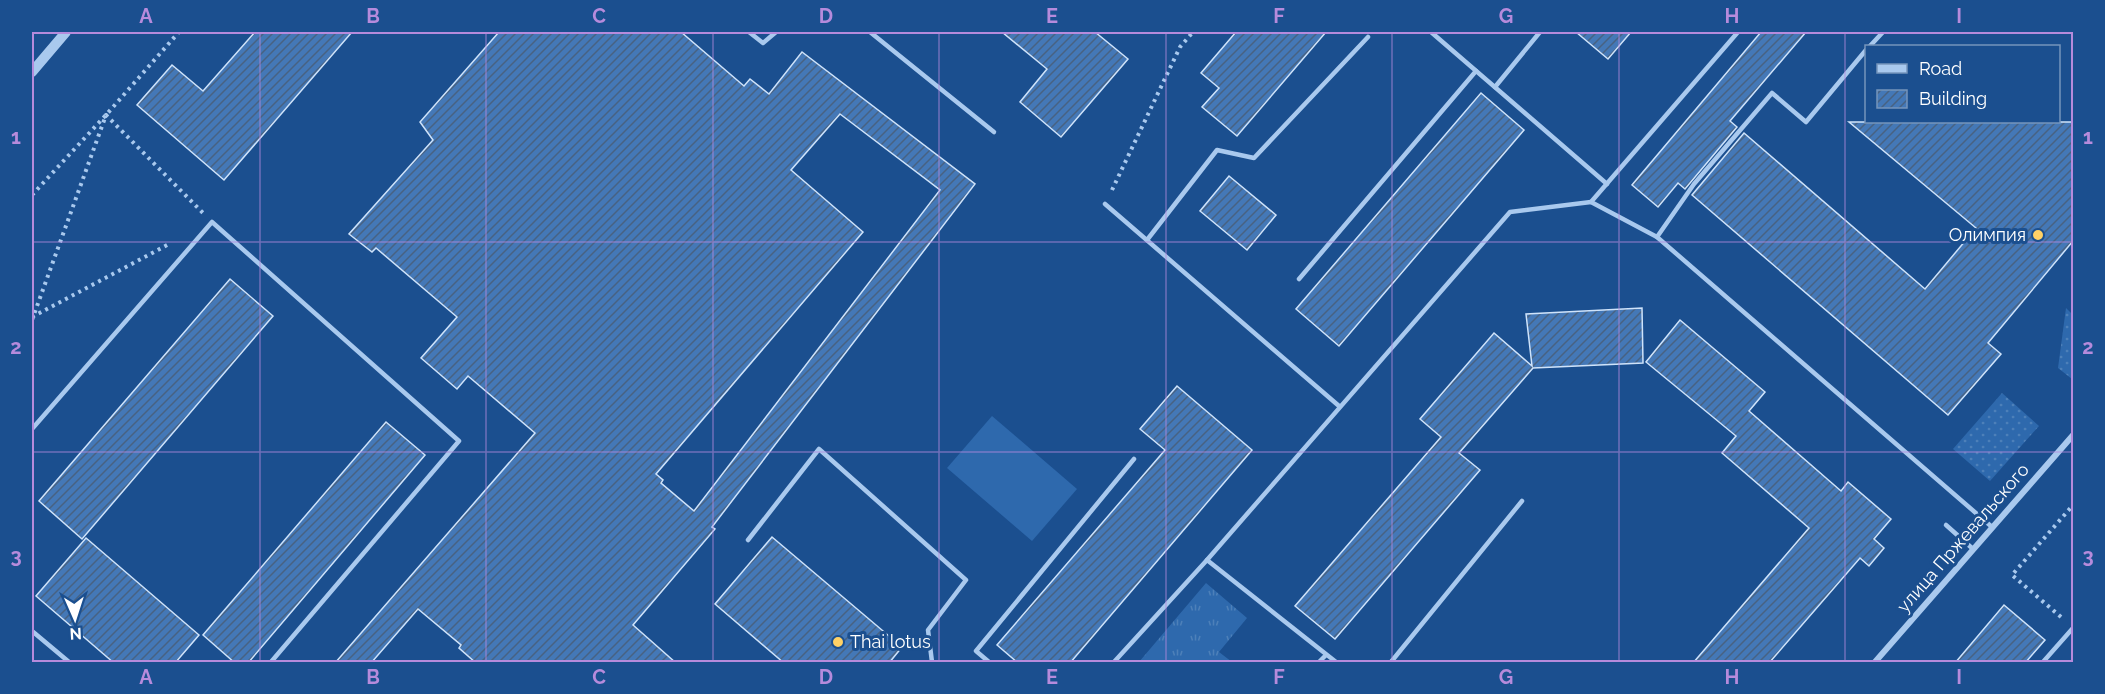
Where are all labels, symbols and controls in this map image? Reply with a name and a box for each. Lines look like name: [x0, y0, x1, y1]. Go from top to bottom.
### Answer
text: A: [139, 4, 153, 28]
text: B: [366, 4, 380, 28]
text: C: [592, 4, 606, 28]
text: D: [819, 4, 833, 28]
text: E: [1046, 4, 1058, 28]
text: F: [1273, 4, 1285, 28]
text: G: [1499, 4, 1513, 28]
text: H: [1725, 4, 1739, 28]
text: I: [1956, 4, 1962, 28]
legend: [1865, 45, 2060, 123]
text: Road: [1919, 58, 1962, 79]
text: Building: [1919, 88, 1987, 109]
text: 1: [11, 125, 21, 149]
text: 1: [2083, 125, 2093, 149]
place label: Олимпия: [1949, 224, 2026, 245]
marker: Олимпия: [2031, 228, 2045, 242]
text: 2: [10, 335, 22, 359]
text: 2: [2082, 335, 2094, 359]
street label: улица Пржевальского: [1892, 459, 2033, 616]
text: 3: [10, 544, 22, 568]
text: 3: [2082, 544, 2094, 568]
north arrow: [45, 589, 105, 649]
text: N: [69, 624, 82, 643]
place label: Thai lotus: [850, 631, 931, 652]
marker: Thai lotus: [831, 635, 845, 649]
text: A: [139, 665, 153, 689]
text: B: [366, 665, 380, 689]
text: C: [592, 665, 606, 689]
text: D: [819, 665, 833, 689]
text: E: [1046, 665, 1058, 689]
text: F: [1273, 665, 1285, 689]
text: G: [1499, 665, 1513, 689]
text: H: [1725, 665, 1739, 689]
text: I: [1956, 665, 1962, 689]

